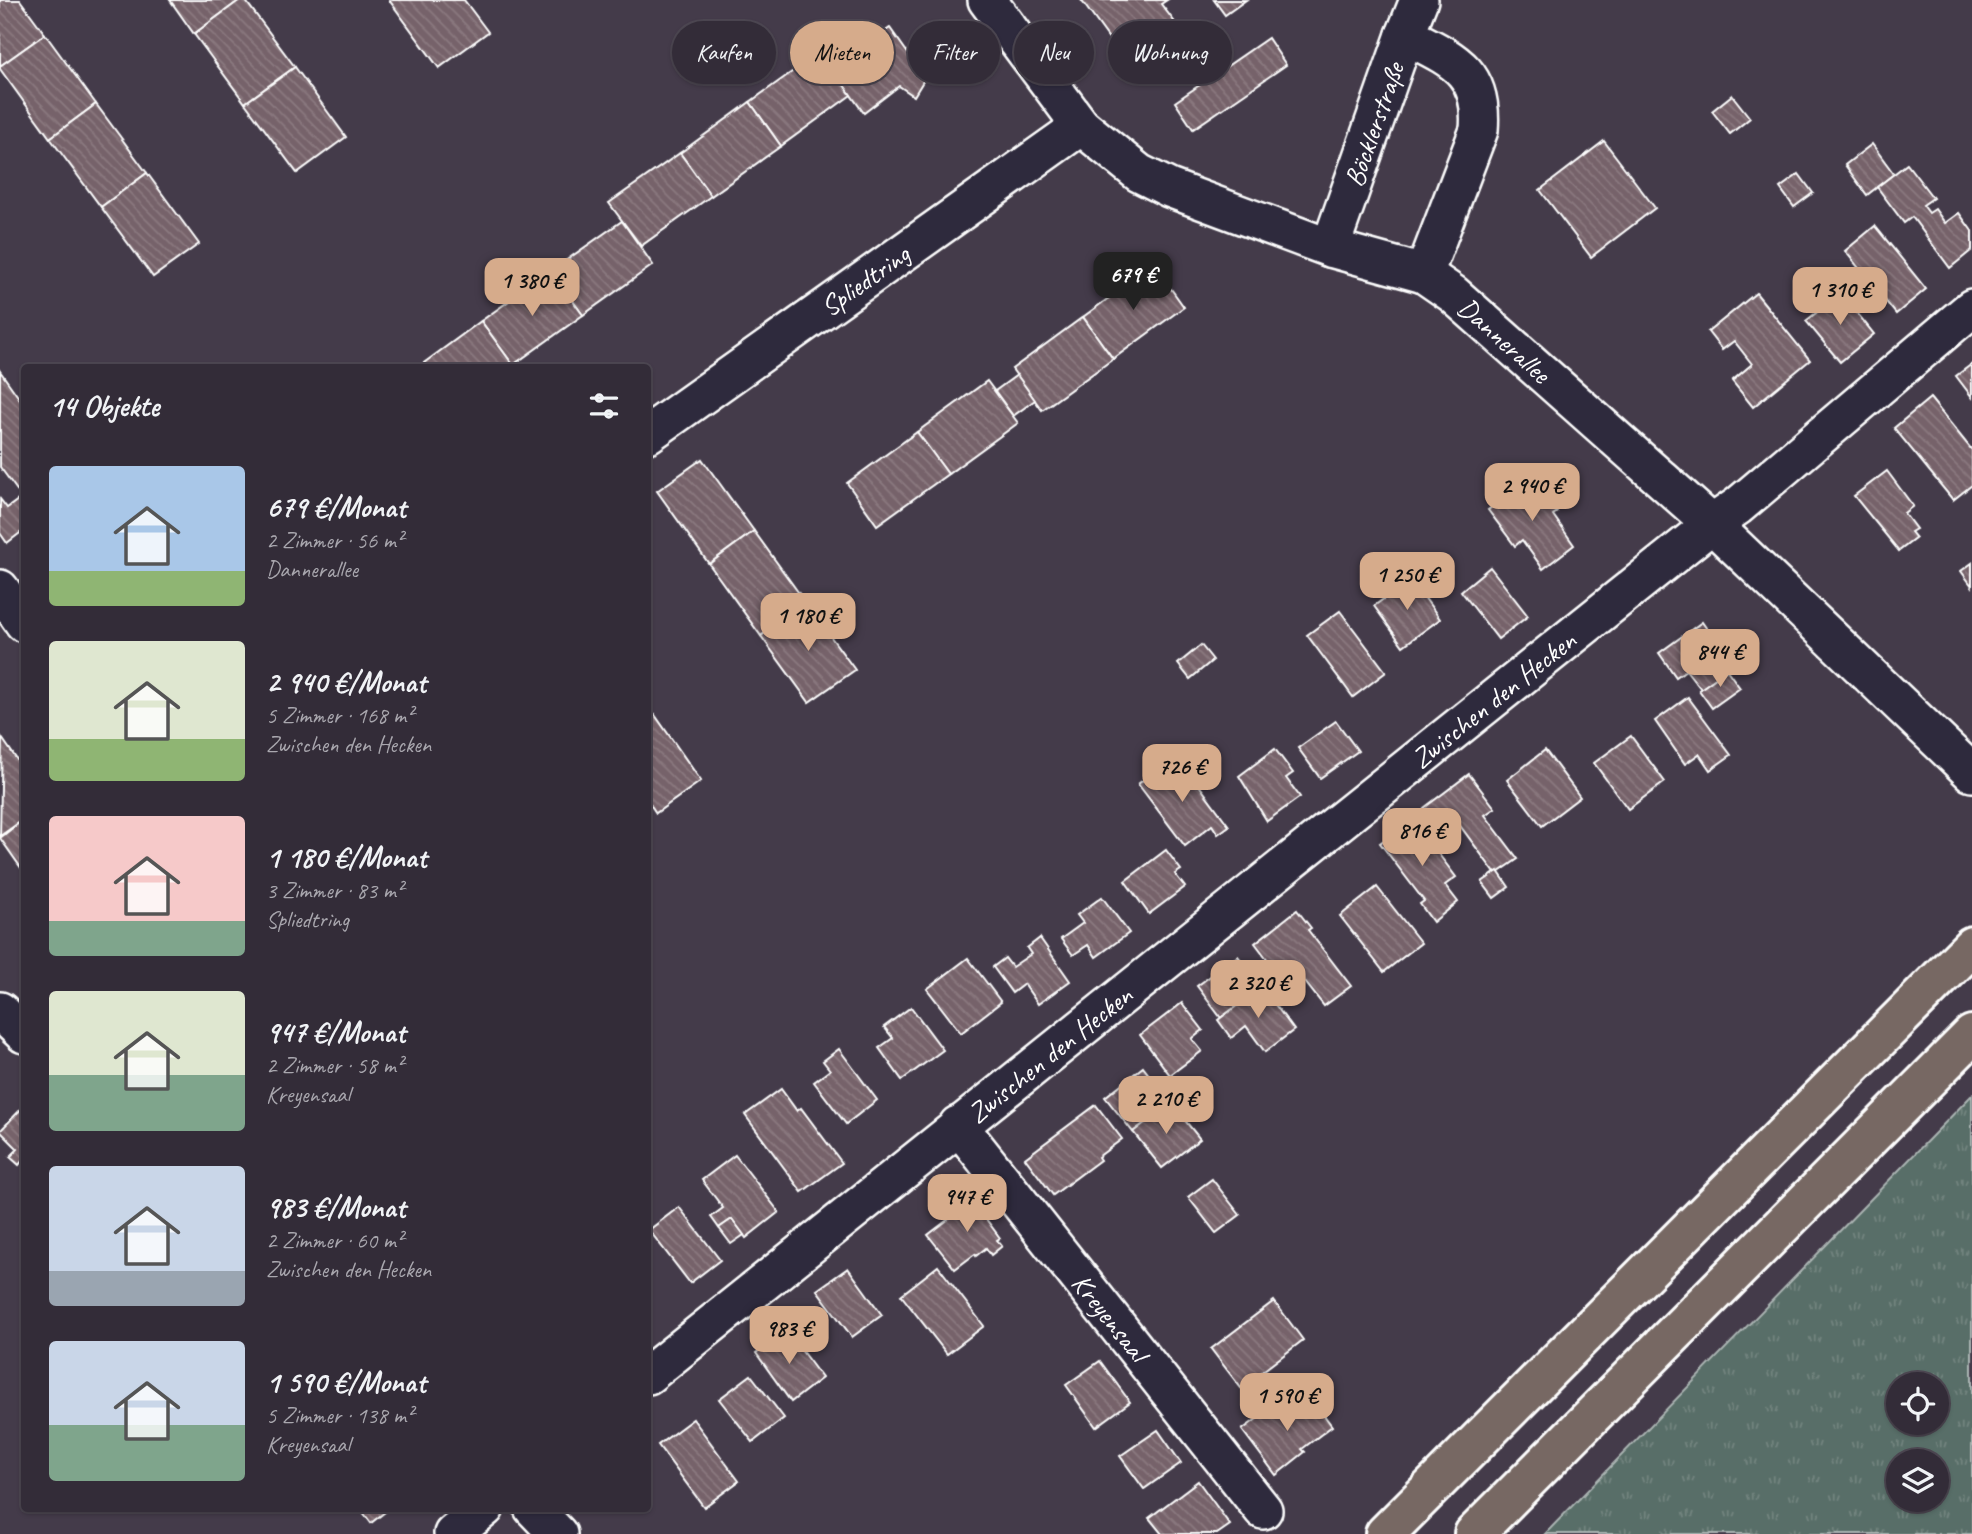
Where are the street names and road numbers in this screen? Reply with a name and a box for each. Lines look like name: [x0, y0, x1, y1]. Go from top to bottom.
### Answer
street label: Böcklerstraße: [1336, 56, 1413, 191]
street label: Spliedtring: [814, 236, 917, 324]
street label: Dannerallee: [1451, 290, 1559, 392]
street label: Zwischen den Hecken: [1404, 622, 1584, 776]
street label: Zwischen den Hecken: [960, 977, 1140, 1131]
street label: Kreyensaal: [1064, 1266, 1159, 1373]

